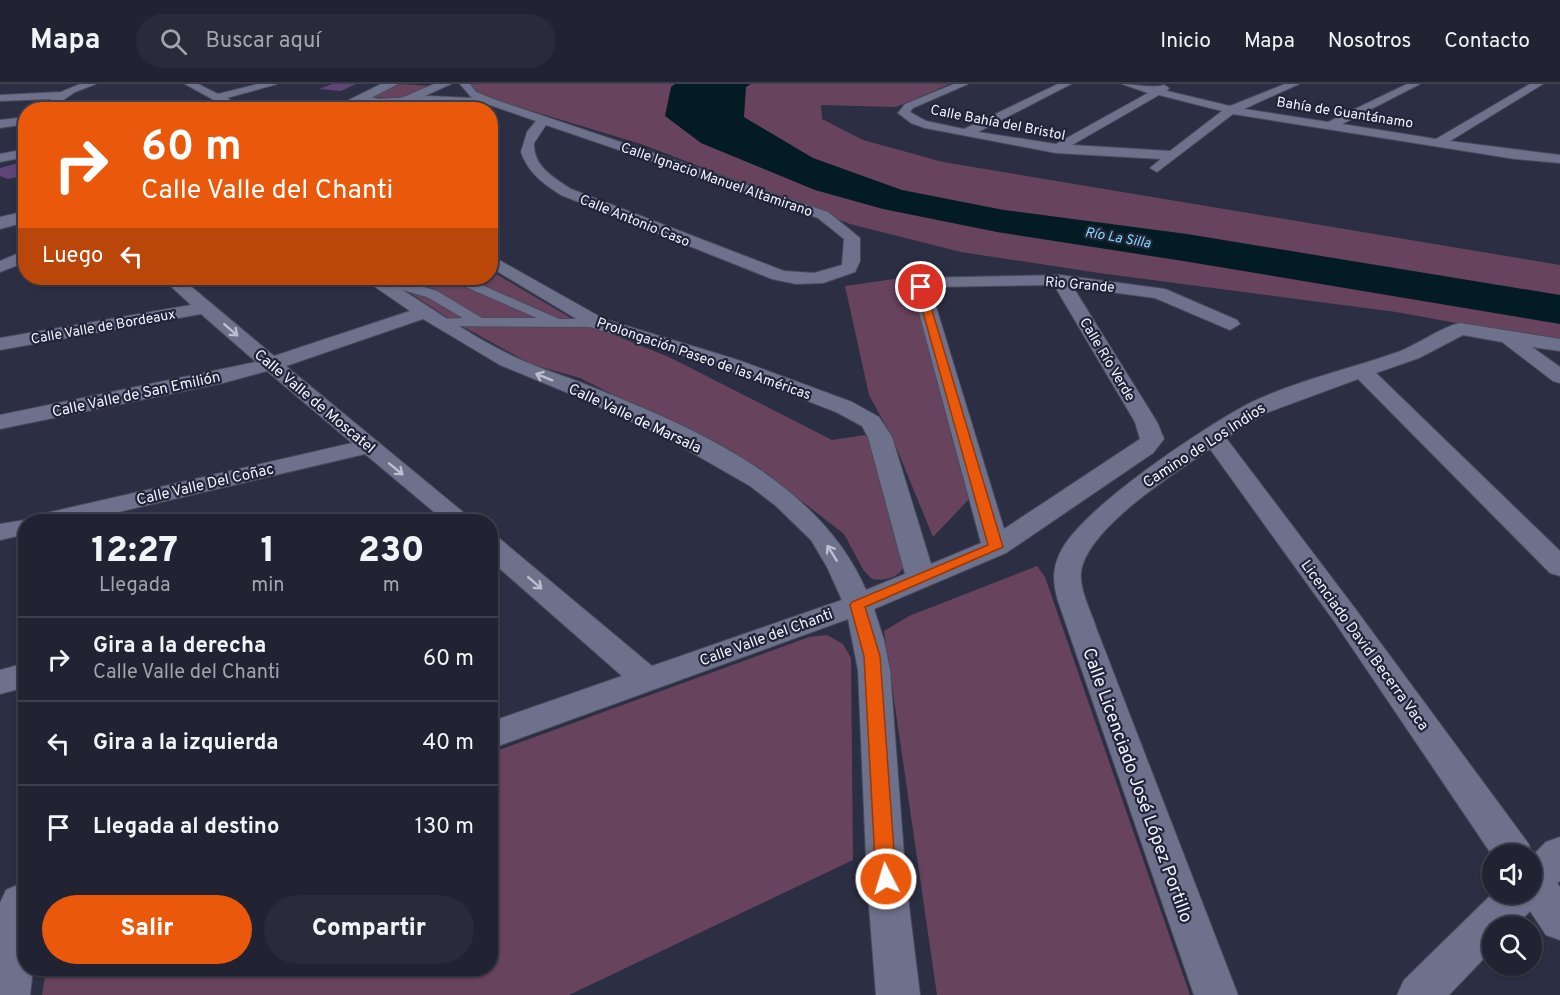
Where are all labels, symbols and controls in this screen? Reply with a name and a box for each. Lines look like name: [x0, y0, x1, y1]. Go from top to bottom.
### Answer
search box: [136, 14, 556, 68]
text: Mapa: [30, 23, 100, 59]
icon: search: [157, 25, 190, 58]
text: Buscar aquí: [205, 28, 321, 55]
text: Inicio: [1160, 28, 1211, 55]
text: Mapa: [1244, 28, 1295, 55]
text: Nosotros: [1328, 28, 1411, 55]
text: Contacto: [1444, 28, 1530, 55]
street label: Bahía de Guantánamo: [1275, 94, 1415, 133]
street label: Calle Bahía del Bristol: [929, 102, 1067, 145]
text: 60 m: [141, 122, 242, 175]
icon: right: [42, 126, 120, 204]
street label: Calle Ignacio Manuel Altamirano: [618, 140, 815, 221]
text: Calle Valle del Chanti: [141, 174, 393, 208]
street label: Calle Antonio Caso: [577, 192, 692, 251]
water label: Río La Silla: [1083, 224, 1153, 253]
icon: left: [115, 240, 148, 273]
text: Luego: [42, 243, 103, 270]
pin: [895, 261, 946, 312]
icon: arrive: [904, 270, 937, 303]
street label: Rio Grande: [1044, 274, 1115, 297]
street label: Calle Valle de Bordeaux: [30, 306, 177, 349]
street label: Prolongación Paseo de las Américas: [594, 315, 813, 404]
street label: Calle Río Verde: [1075, 315, 1138, 404]
one-way arrow: [223, 323, 238, 337]
street label: Calle Valle de Moscatel: [250, 346, 378, 458]
street label: Calle Valle de San Emilión: [50, 368, 222, 423]
one-way arrow: [535, 371, 554, 382]
street label: Calle Valle de Marsala: [565, 380, 704, 459]
street label: Camino de Los Indios: [1140, 399, 1270, 493]
street label: Calle Valle Del Coñac: [135, 460, 276, 511]
one-way arrow: [388, 462, 404, 475]
text: 12:27: [91, 529, 178, 575]
text: 1: [261, 529, 275, 575]
text: 230: [358, 529, 425, 575]
one-way arrow: [825, 544, 838, 561]
street label: Licenciado David Becerra Vaca: [1296, 557, 1432, 735]
text: Llegada: [99, 573, 170, 599]
text: min: [251, 573, 285, 599]
text: m: [383, 573, 400, 599]
one-way arrow: [527, 576, 542, 590]
street label: Calle Valle del Chanti: [697, 606, 836, 671]
text: Gira a la derecha: [93, 633, 266, 660]
icon: right: [42, 643, 75, 676]
street label: Calle Licenciado José López Portillo: [1076, 645, 1197, 926]
text: 60 m: [423, 646, 474, 673]
text: Calle Valle del Chanti: [93, 660, 280, 686]
icon: left: [42, 727, 75, 760]
text: Gira a la izquierda: [93, 730, 279, 757]
text: 40 m: [422, 730, 474, 757]
icon: arrive: [42, 811, 75, 844]
text: Llegada al destino: [93, 814, 279, 841]
text: 130 m: [415, 814, 474, 841]
map controls: [1482, 844, 1542, 976]
button: sound: [1482, 844, 1542, 904]
position arrow: [854, 847, 918, 911]
button: Salir: [42, 895, 252, 964]
button: Compartir: [264, 895, 474, 964]
button: search: [1482, 916, 1542, 976]

